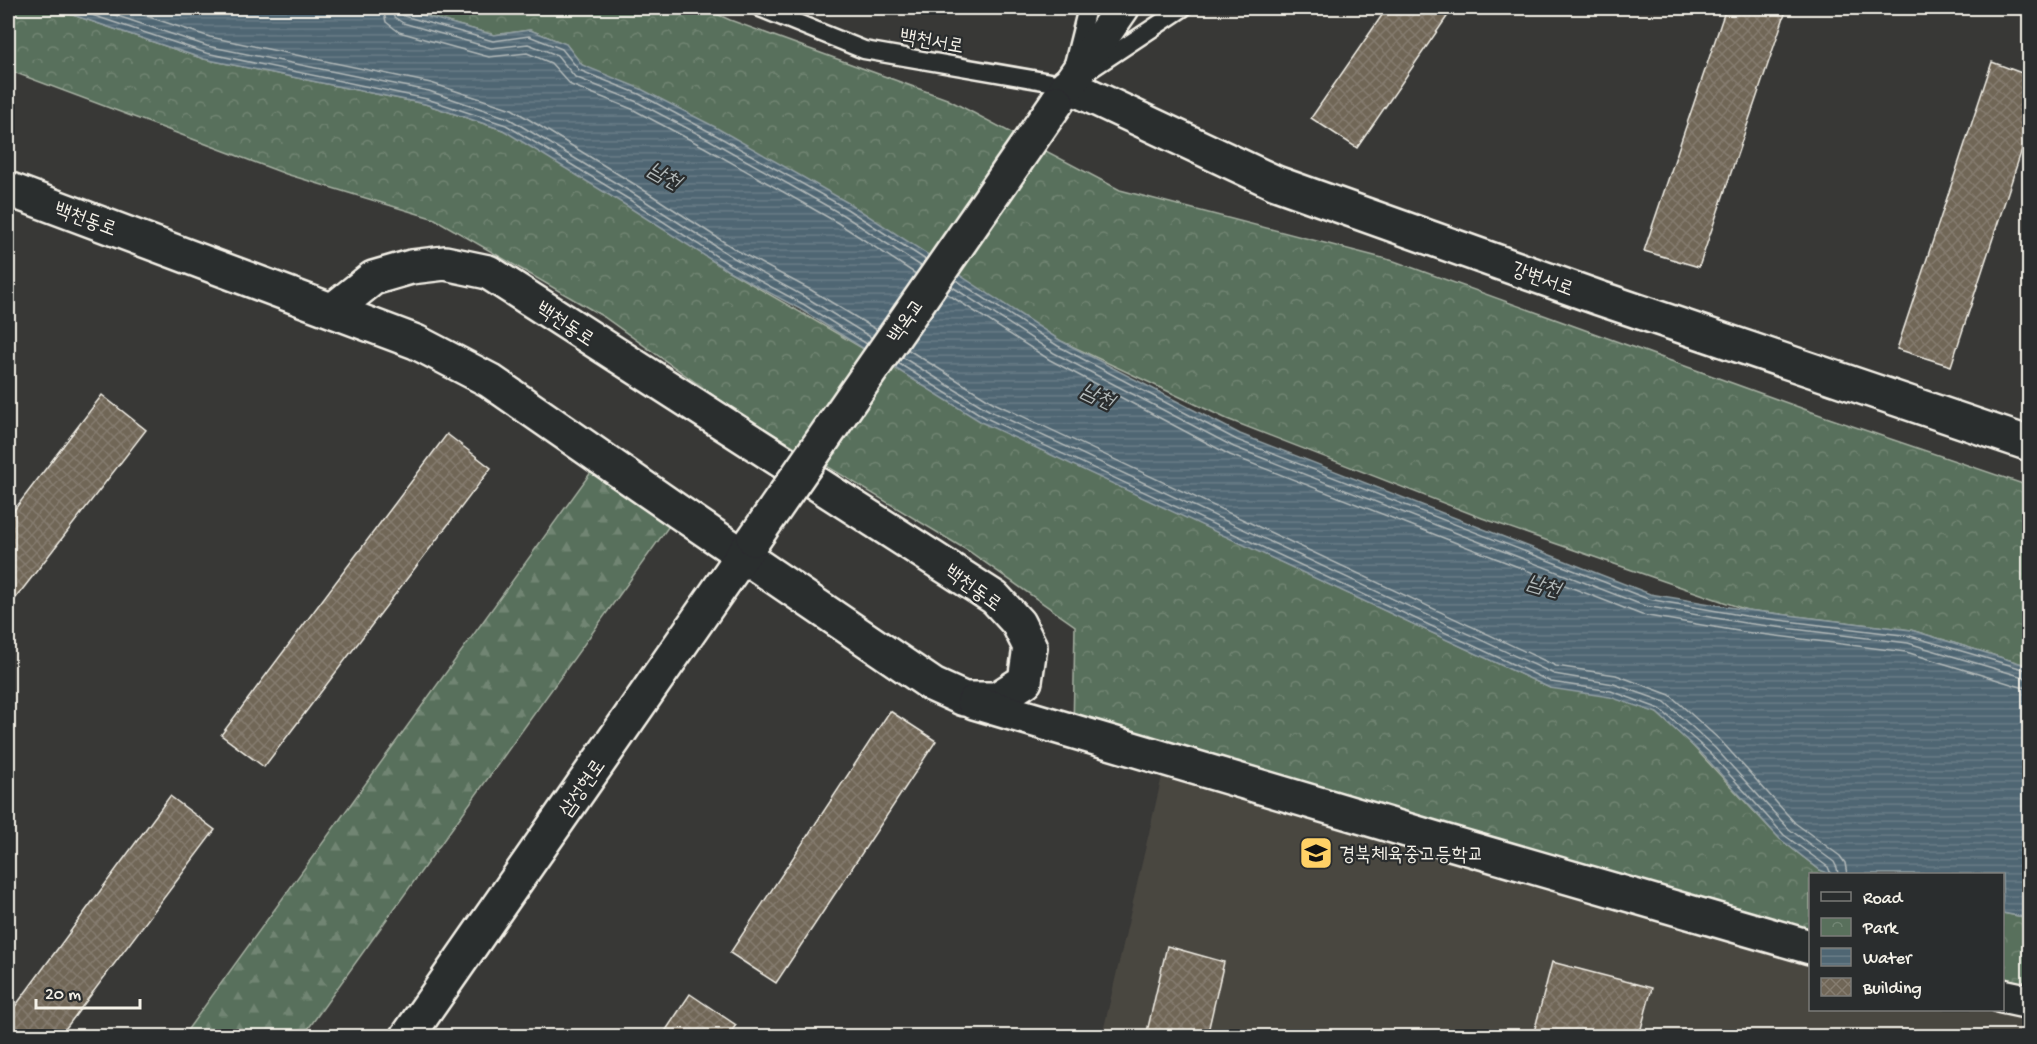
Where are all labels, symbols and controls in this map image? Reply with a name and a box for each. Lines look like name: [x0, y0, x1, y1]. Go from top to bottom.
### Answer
street label: 백천서로: [898, 27, 965, 60]
water label: 남천: [642, 159, 686, 198]
street label: 백천동로: [51, 199, 119, 243]
street label: 강변서로: [1508, 259, 1576, 303]
street label: 백옥교: [885, 296, 931, 348]
street label: 백천동로: [531, 299, 597, 353]
water label: 남천: [1076, 380, 1119, 418]
street label: 백천동로: [939, 562, 1005, 618]
water label: 남천: [1523, 572, 1565, 606]
street label: 삼성현로: [556, 756, 612, 822]
school or university icon: 경북체육중고등학교: [1298, 835, 1334, 871]
place label: 경북체육중고등학교: [1339, 845, 1484, 868]
legend: [1809, 873, 2004, 1011]
text: Road: [1863, 889, 1904, 910]
text: Park: [1862, 919, 1899, 940]
text: Water: [1863, 949, 1913, 970]
scale bar: [36, 972, 140, 1010]
text: Building: [1862, 979, 1922, 1000]
text: 20 m: [45, 985, 81, 1006]

